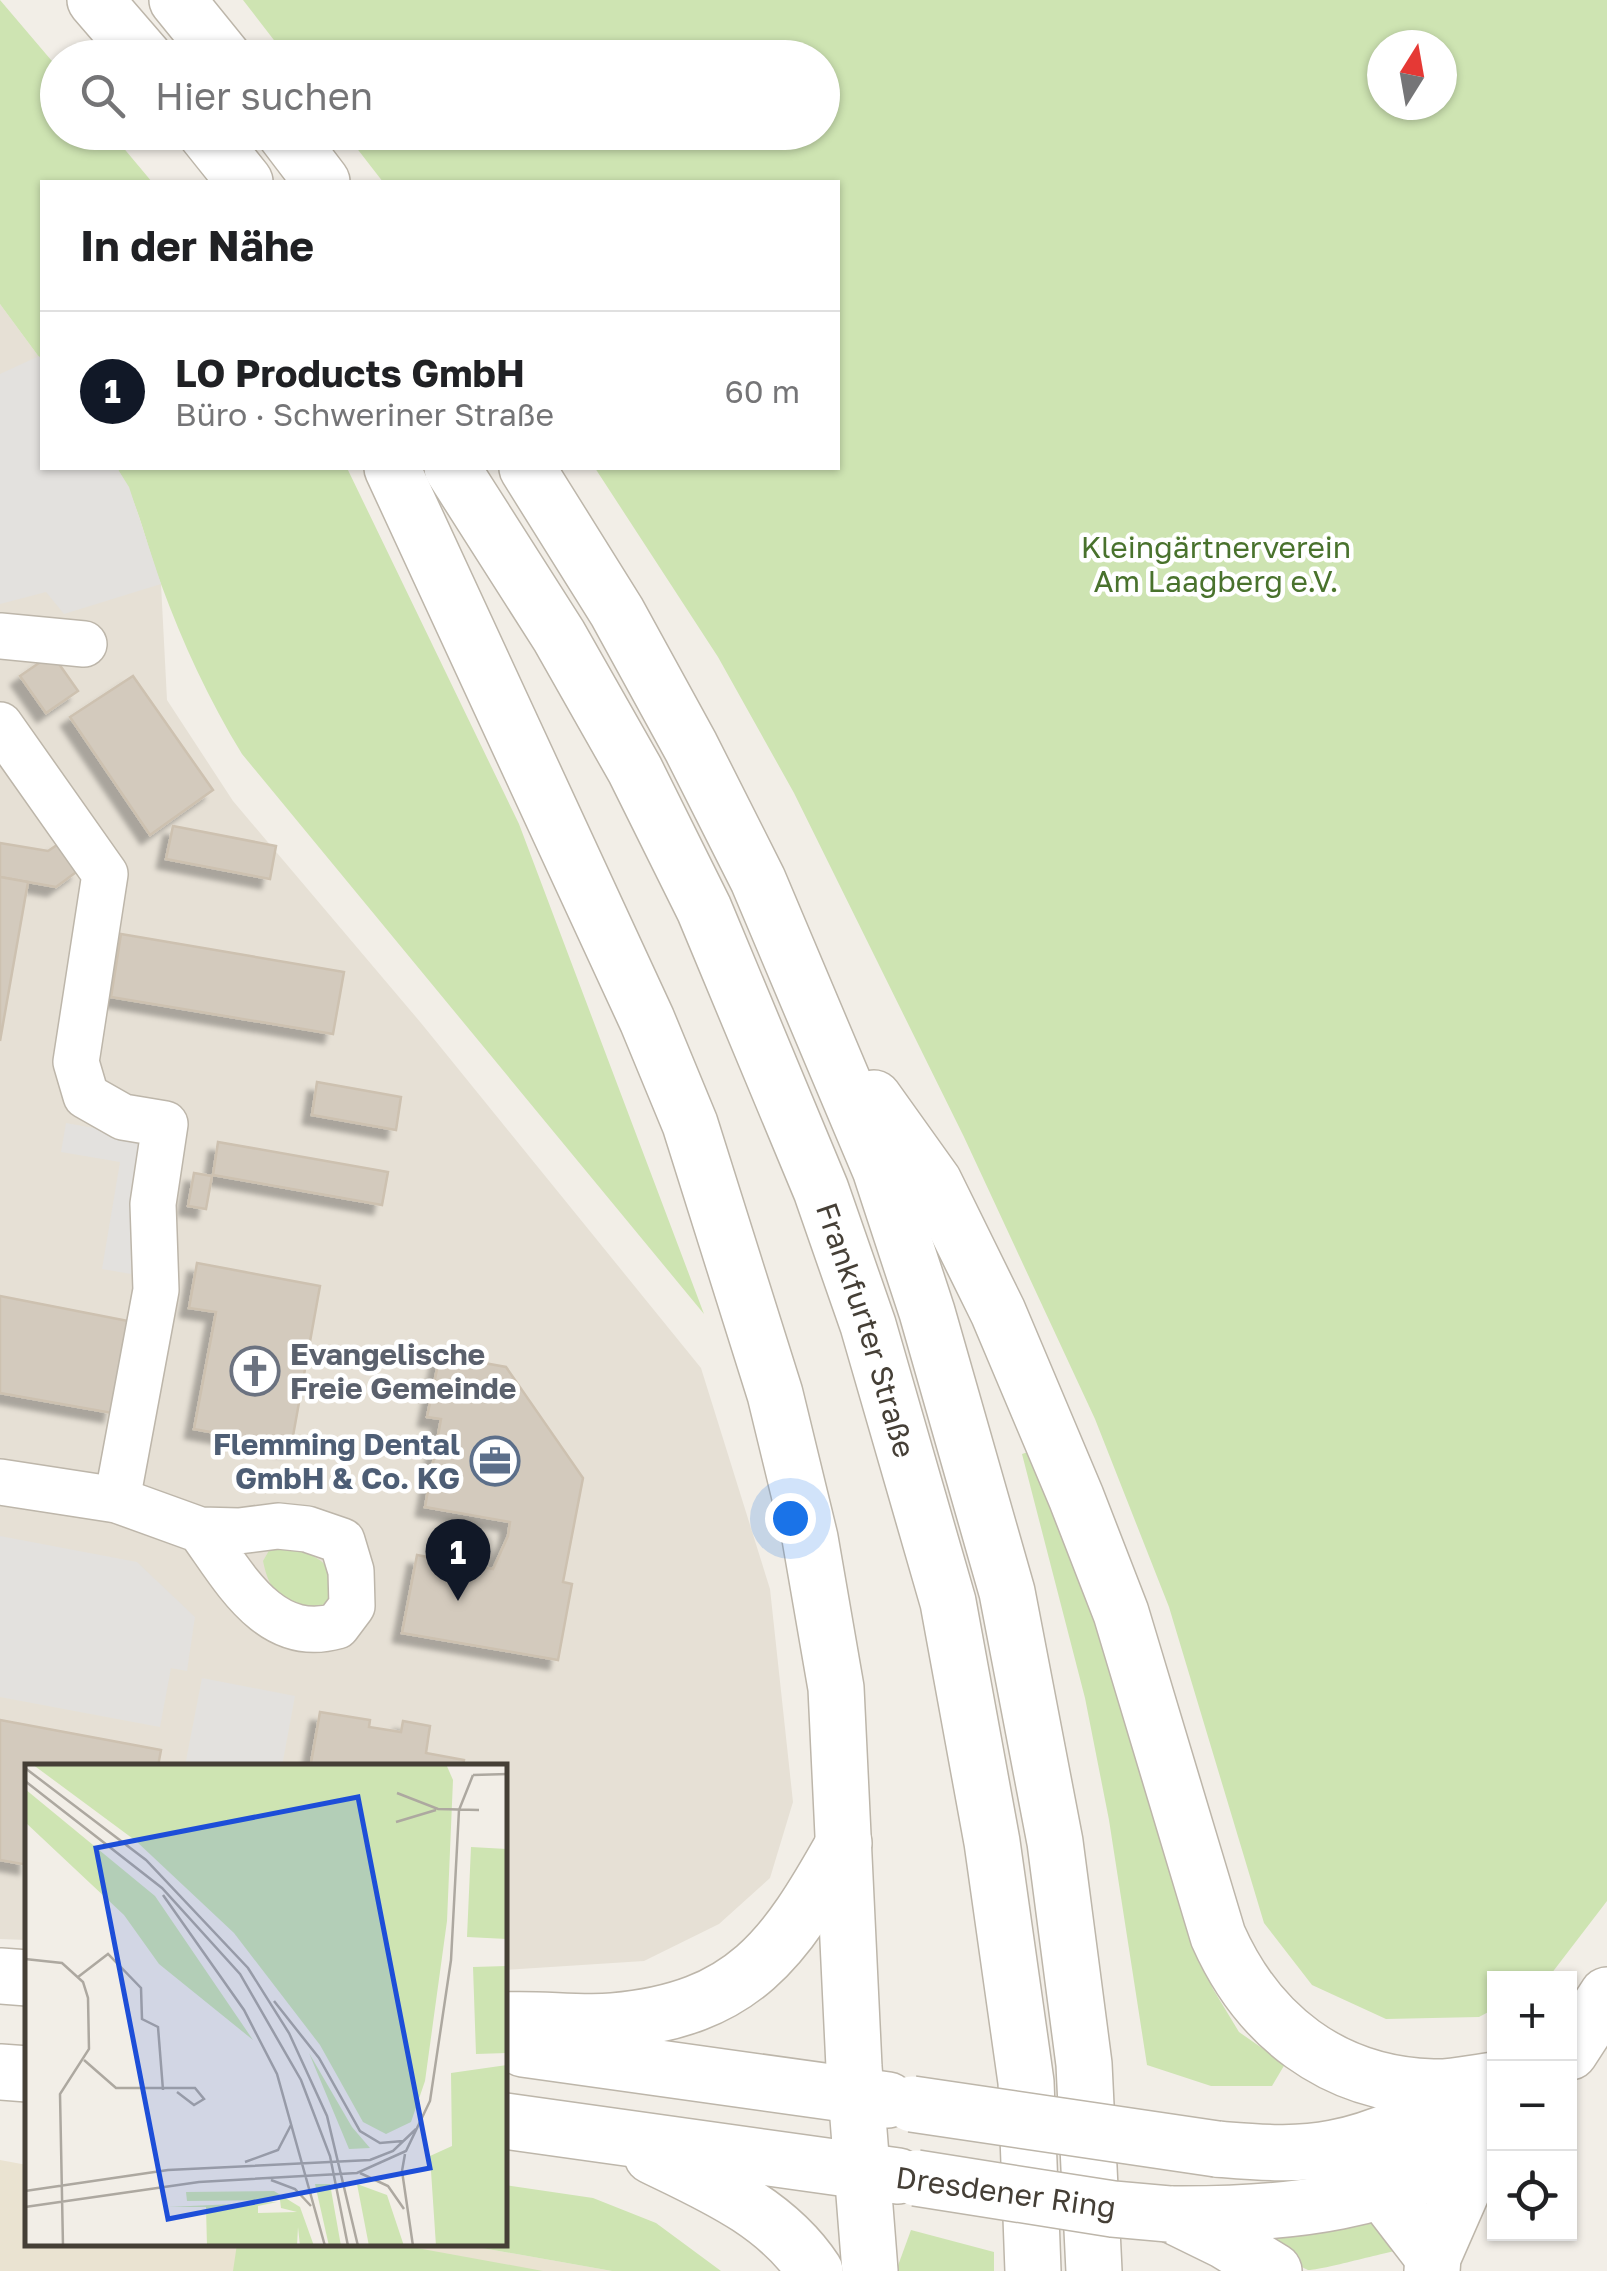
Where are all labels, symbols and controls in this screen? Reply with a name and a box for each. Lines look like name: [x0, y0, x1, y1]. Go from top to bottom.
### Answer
north arrow: [1367, 30, 1457, 120]
search box: [40, 40, 840, 150]
icon: search: [75, 68, 130, 123]
text: Hier suchen: [155, 73, 373, 118]
text: In der Nähe: [80, 220, 314, 270]
text: LO Products GmbH: [175, 350, 525, 395]
text: 1: [104, 372, 121, 410]
text: 60 m: [724, 372, 800, 410]
text: Büro · Schweriner Straße: [175, 395, 554, 433]
park label: Kleingärtnerverein Am Laagberg e.V.: [1081, 529, 1351, 599]
street label: Frankfurter Straße: [809, 1198, 923, 1462]
place label: Evangelische Freie Gemeinde: [290, 1336, 516, 1406]
church icon: Evangelische Freie Gemeinde: [229, 1345, 281, 1397]
place label: Flemming Dental GmbH & Co. KG: [213, 1426, 460, 1496]
office icon: Flemming Dental GmbH & Co. KG: [469, 1435, 521, 1487]
your location: [765, 1493, 816, 1544]
pin: 1: [426, 1518, 490, 1601]
inset map: [25, 1764, 508, 2246]
map controls: [1487, 1971, 1577, 2241]
button: +: [1487, 1971, 1577, 2061]
button: −: [1487, 2061, 1577, 2151]
button: locate: [1487, 2151, 1577, 2241]
street label: Dresdener Ring: [894, 2159, 1118, 2225]

